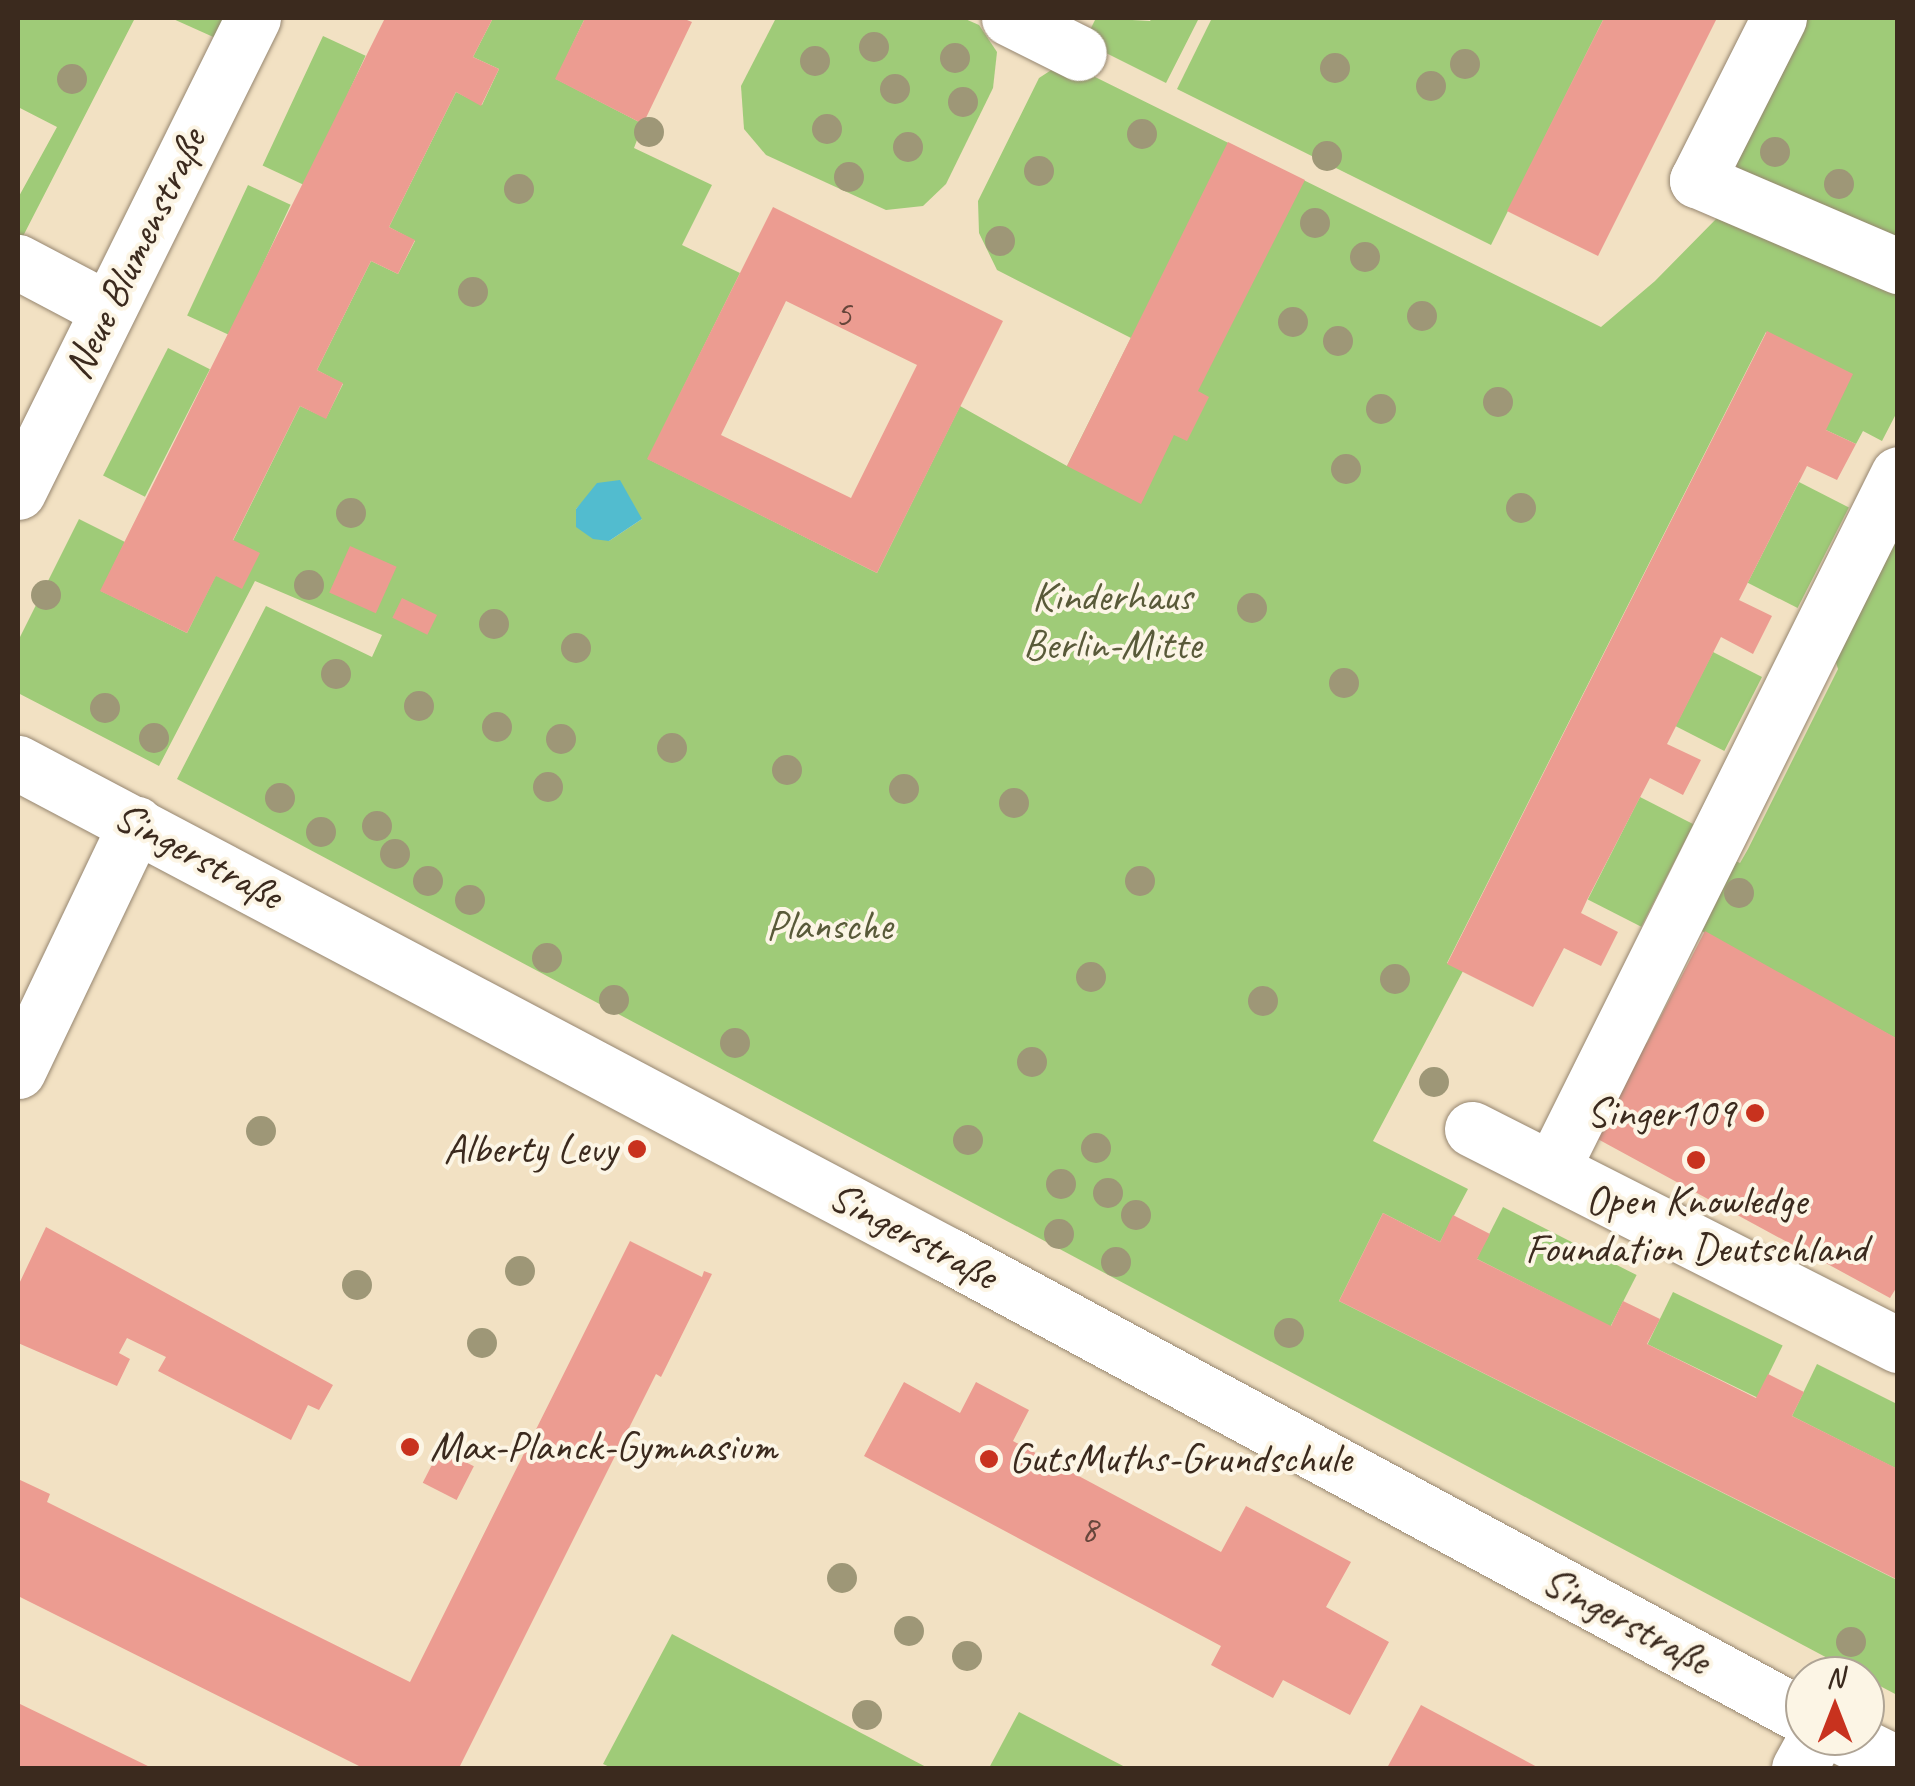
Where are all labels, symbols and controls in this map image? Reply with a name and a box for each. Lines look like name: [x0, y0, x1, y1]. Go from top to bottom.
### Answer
street label: Neue Blumenstraße: [53, 120, 217, 388]
house number: 5: [834, 291, 852, 337]
park label: Kinderhaus Berlin-Mitte: [1023, 572, 1201, 670]
street label: Singerstraße: [106, 791, 290, 921]
park label: Plansche: [766, 901, 892, 951]
place label: Singer109: [1587, 1088, 1735, 1138]
marker: Singer109: [1744, 1102, 1766, 1124]
place label: Alberty Levy: [444, 1124, 617, 1174]
marker: Alberty Levy: [626, 1138, 648, 1160]
marker: Open Knowledge Foundation Deutschland: [1685, 1149, 1707, 1171]
street label: Singerstraße: [821, 1171, 1005, 1301]
place label: Open Knowledge Foundation Deutschland: [1524, 1176, 1868, 1274]
place label: Max-Planck-Gymnasium: [430, 1422, 777, 1472]
place label: GutsMuths-Grundschule: [1009, 1434, 1351, 1484]
marker: Max-Planck-Gymnasium: [399, 1436, 421, 1458]
marker: GutsMuths-Grundschule: [978, 1448, 1000, 1470]
house number: 8: [1080, 1506, 1098, 1552]
street label: Singerstraße: [1534, 1556, 1718, 1686]
north arrow: [1785, 1656, 1885, 1756]
text: N: [1826, 1660, 1844, 1695]

